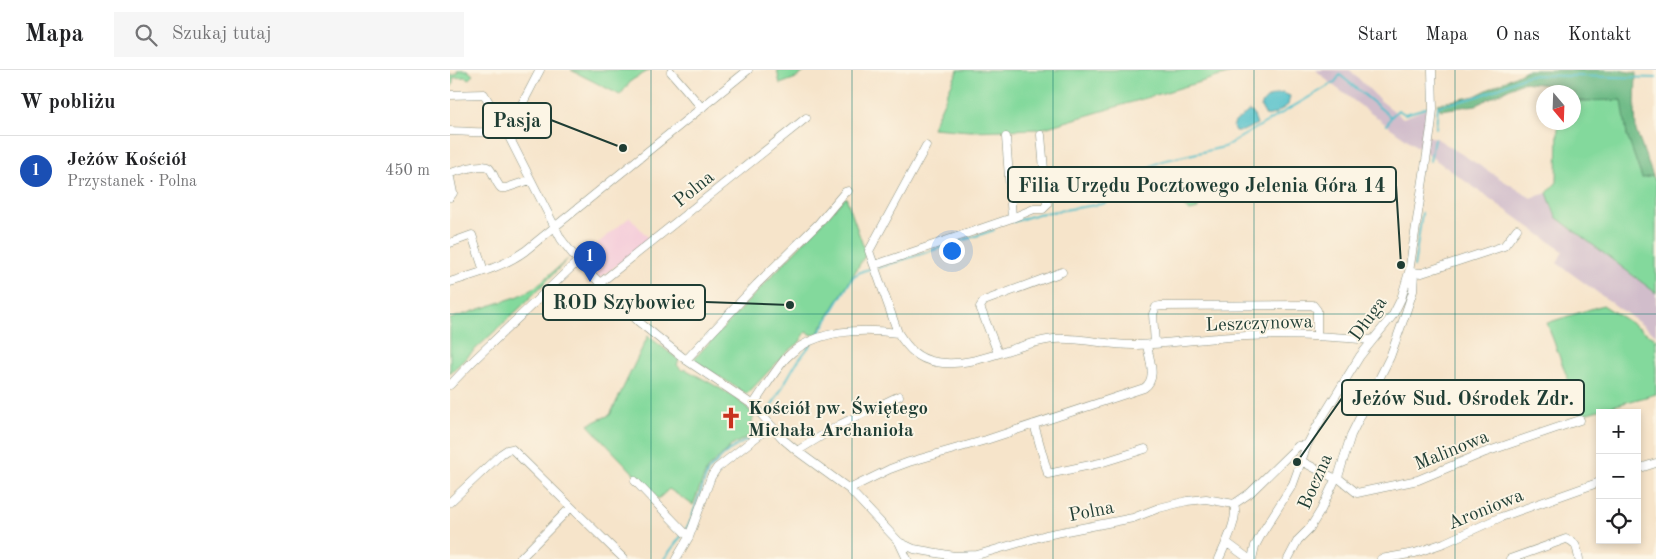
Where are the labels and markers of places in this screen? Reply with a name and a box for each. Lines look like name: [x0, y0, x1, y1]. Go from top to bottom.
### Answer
callout: Pasja: [483, 103, 551, 138]
callout: Filia Urzędu Pocztowego Jelenia Góra 14: [1008, 167, 1396, 202]
pin: 1: [574, 241, 606, 282]
callout: ROD Szybowiec: [543, 285, 705, 320]
callout: Jeżów Sud. Ośrodek Zdr.: [1342, 380, 1584, 415]
place label: Kościół pw. Świętego Michała Archanioła: [748, 396, 928, 441]
church icon: Kościół pw. Świętego Michała Archanioła: [718, 405, 744, 431]

